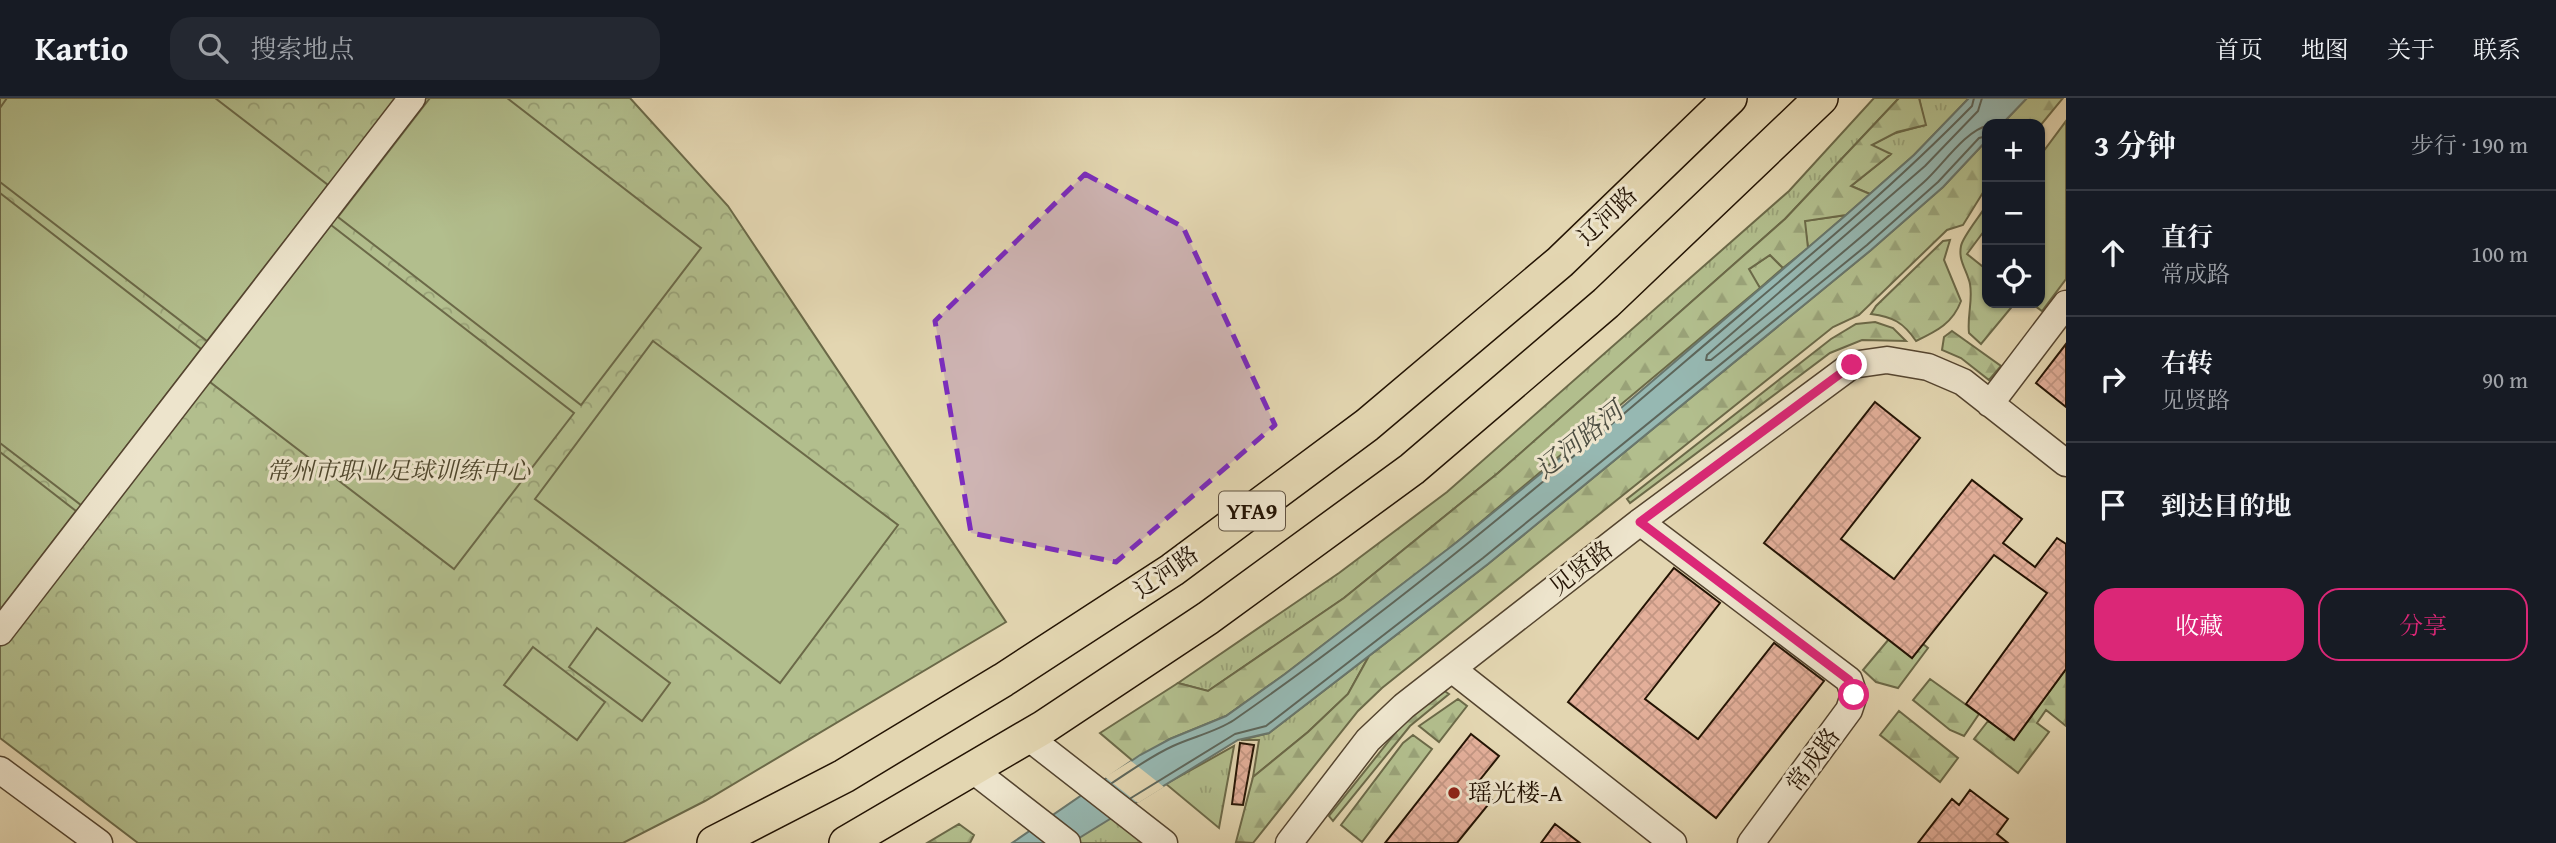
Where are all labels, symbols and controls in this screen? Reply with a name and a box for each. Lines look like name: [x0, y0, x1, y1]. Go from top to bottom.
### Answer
search box: [170, 17, 660, 80]
text: Kartio: [35, 24, 128, 72]
icon: search: [194, 29, 232, 67]
text: 搜索地点: [250, 29, 354, 68]
text: 首页: [2215, 32, 2263, 67]
text: 地图: [2301, 32, 2349, 67]
text: 关于: [2387, 32, 2435, 67]
text: 联系: [2473, 32, 2521, 67]
map controls: [1982, 119, 2045, 308]
button: +: [1982, 119, 2045, 182]
text: 3 分钟: [2094, 123, 2176, 167]
text: 步行 · 190 m: [2411, 128, 2528, 161]
street label: 辽河路: [1569, 178, 1645, 253]
button: −: [1982, 182, 2045, 245]
text: 直行: [2161, 217, 2213, 256]
icon: ahead: [2094, 234, 2132, 272]
text: 100 m: [2471, 237, 2528, 270]
button: locate: [1982, 245, 2045, 308]
text: 常成路: [2161, 257, 2230, 290]
text: 右转: [2161, 343, 2213, 382]
route end: [1836, 349, 1867, 380]
icon: right: [2094, 360, 2132, 398]
text: 90 m: [2482, 363, 2528, 396]
text: 见贤路: [2161, 383, 2230, 416]
water label: 辽河路河: [1526, 389, 1634, 487]
park label: 常州市职业足球训练中心: [266, 453, 531, 488]
icon: arrive: [2094, 486, 2132, 524]
text: 到达目的地: [2161, 486, 2291, 525]
road number: YFA9: [1219, 492, 1285, 530]
street label: 见贤路: [1542, 532, 1620, 604]
street label: 辽河路: [1126, 537, 1205, 607]
button: 收藏: [2094, 588, 2304, 661]
button: 分享: [2318, 588, 2528, 661]
route start: [1838, 679, 1869, 710]
street label: 常成路: [1777, 720, 1848, 799]
place label: 瑶光楼-A: [1468, 775, 1563, 810]
marker: 瑶光楼-A: [1446, 785, 1462, 801]

